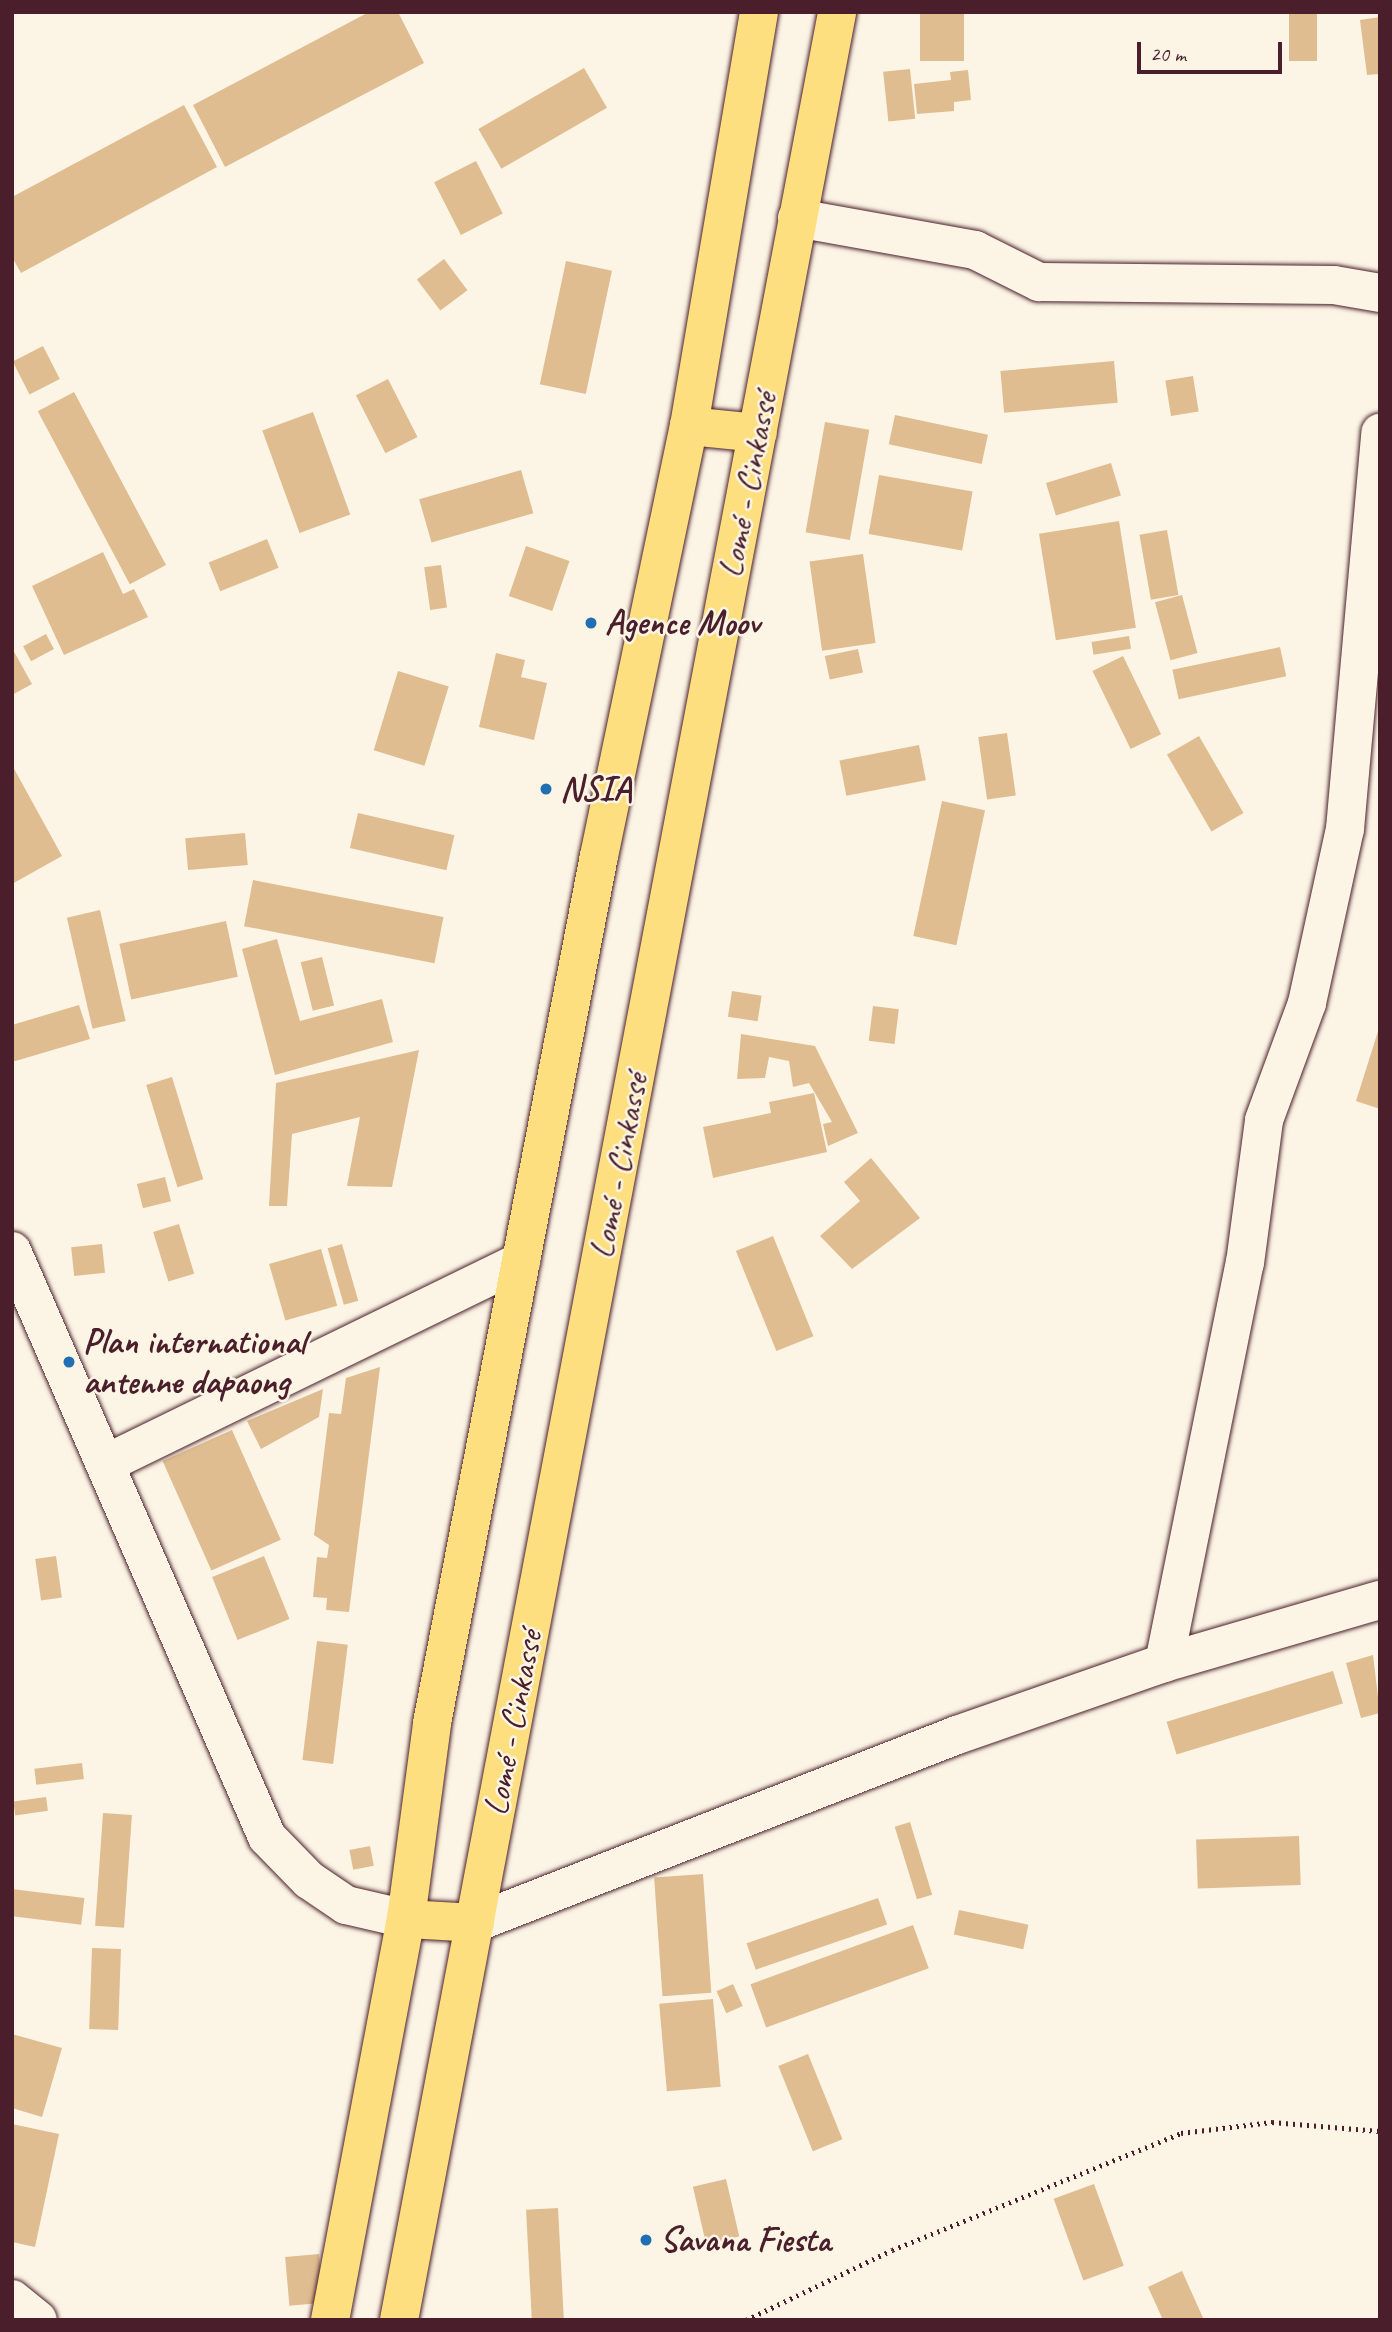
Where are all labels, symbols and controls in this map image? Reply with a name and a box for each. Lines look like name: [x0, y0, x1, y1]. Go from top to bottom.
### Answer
scale bar: [1140, 28, 1285, 72]
text: 20 m: [1150, 41, 1186, 67]
street label: Lomé - Cinkassé: [710, 389, 786, 581]
place label: Agence Moov: [605, 602, 759, 644]
marker: Agence Moov: [583, 615, 599, 631]
place label: NSIA: [560, 768, 631, 810]
marker: NSIA: [538, 781, 554, 797]
street label: Lomé - Cinkassé: [581, 1070, 657, 1262]
place label: Plan international antenne dapaong: [83, 1321, 304, 1403]
marker: Plan international antenne dapaong: [61, 1354, 77, 1370]
street label: Lomé - Cinkassé: [475, 1627, 551, 1819]
place label: Savana Fiesta: [660, 2219, 831, 2261]
marker: Savana Fiesta: [638, 2232, 654, 2248]

